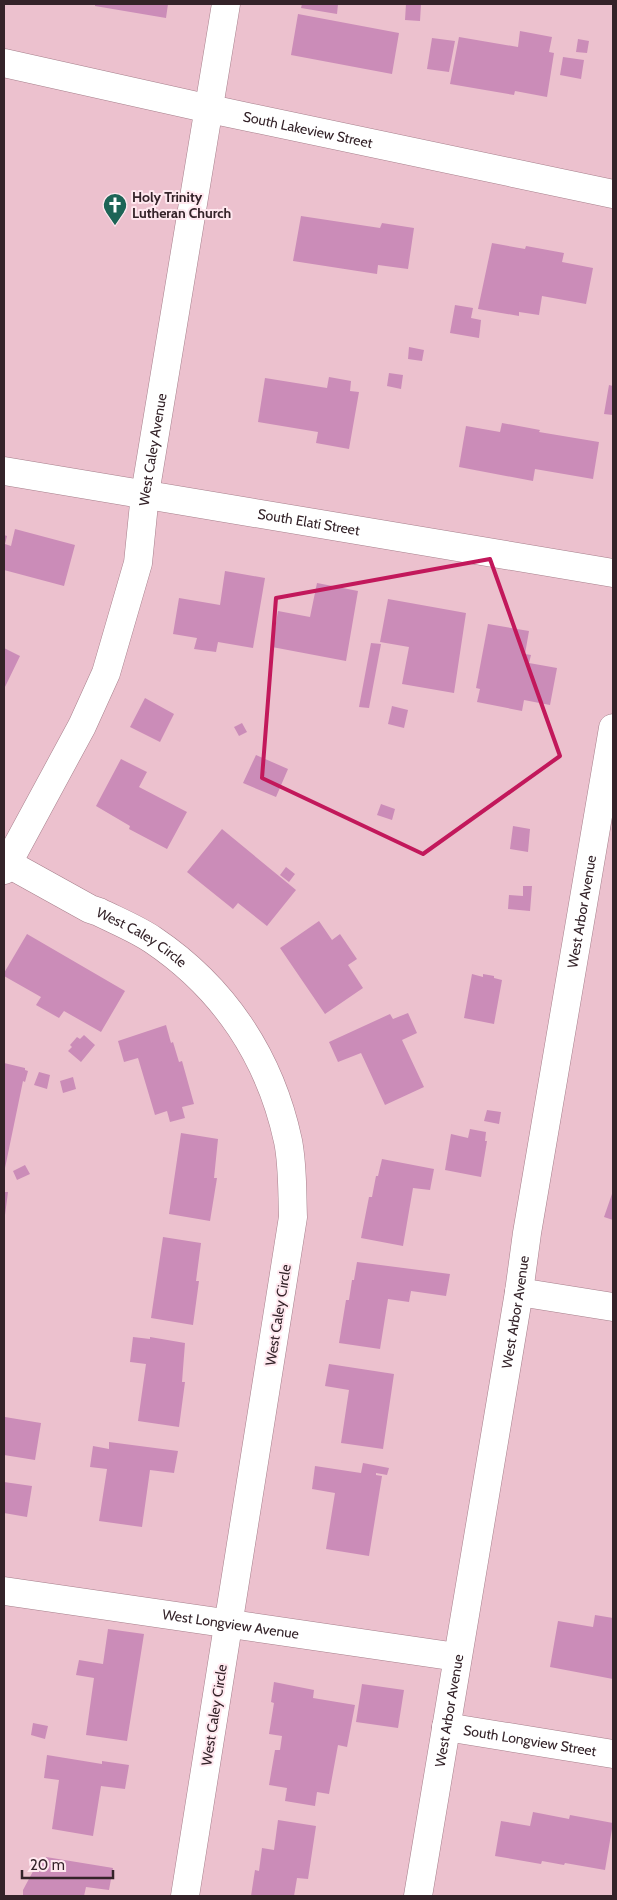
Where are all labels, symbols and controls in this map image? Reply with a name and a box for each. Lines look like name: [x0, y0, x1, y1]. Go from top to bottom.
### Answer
street label: South Lakeview Street: [241, 107, 374, 152]
place label: Holy Trinity Lutheran Church: [132, 188, 231, 222]
church icon: Holy Trinity Lutheran Church: [102, 192, 128, 226]
street label: West Caley Avenue: [135, 392, 171, 507]
street label: South Elati Street: [256, 505, 361, 539]
street label: West Arbor Avenue: [563, 854, 600, 969]
street label: West Caley Circle: [94, 903, 191, 971]
street label: West Arbor Avenue: [497, 1254, 533, 1370]
street label: West Caley Circle: [261, 1263, 295, 1367]
street label: West Longview Avenue: [161, 1605, 300, 1643]
street label: West Arbor Avenue: [431, 1653, 467, 1768]
street label: West Caley Circle: [197, 1663, 231, 1767]
street label: South Longview Street: [462, 1721, 598, 1760]
scale bar: [22, 1848, 114, 1880]
text: 20 m: [30, 1856, 65, 1874]

